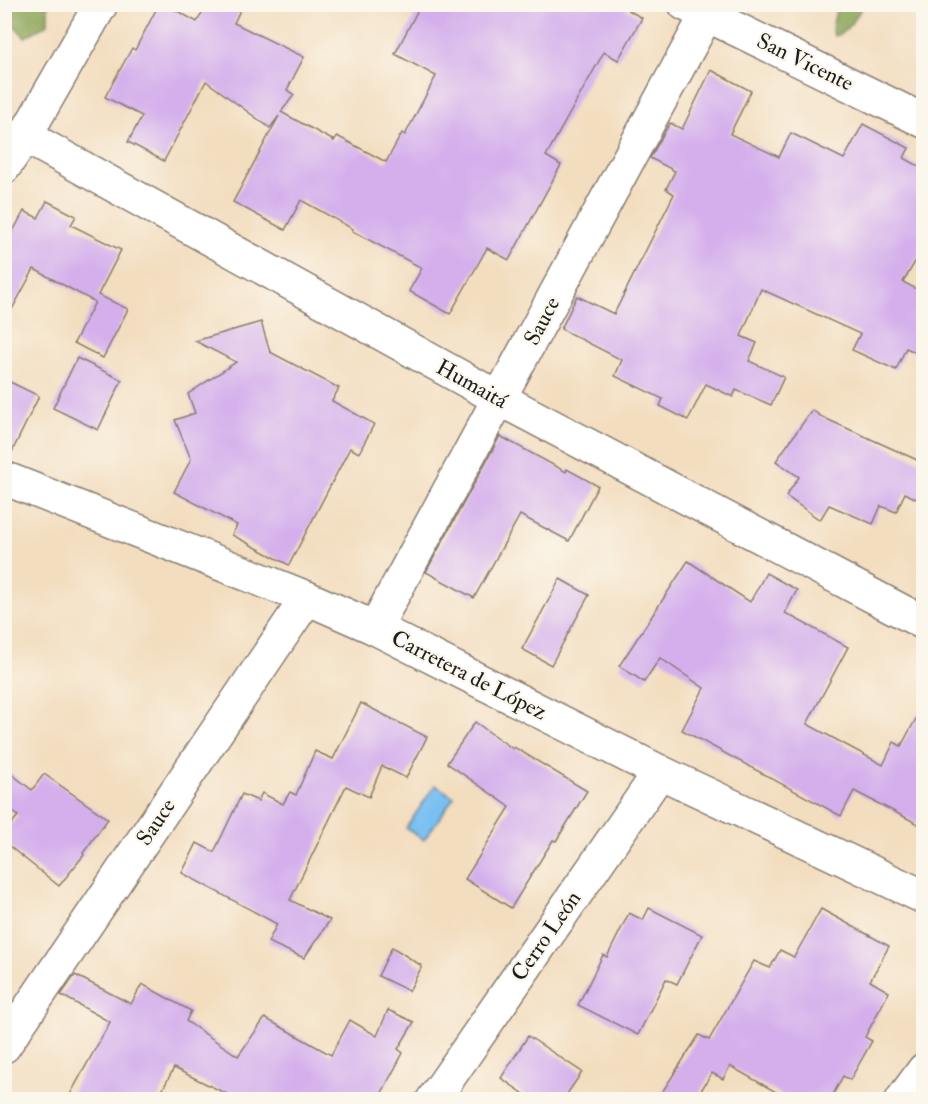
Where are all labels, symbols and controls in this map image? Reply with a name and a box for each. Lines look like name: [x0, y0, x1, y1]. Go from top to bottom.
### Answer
street label: San Vicente: [752, 27, 858, 97]
street label: Sauce: [518, 292, 566, 350]
street label: Humaitá: [431, 353, 513, 415]
street label: Carretera de López: [386, 624, 552, 727]
street label: Sauce: [130, 793, 182, 851]
street label: Cerro León: [505, 885, 587, 987]

